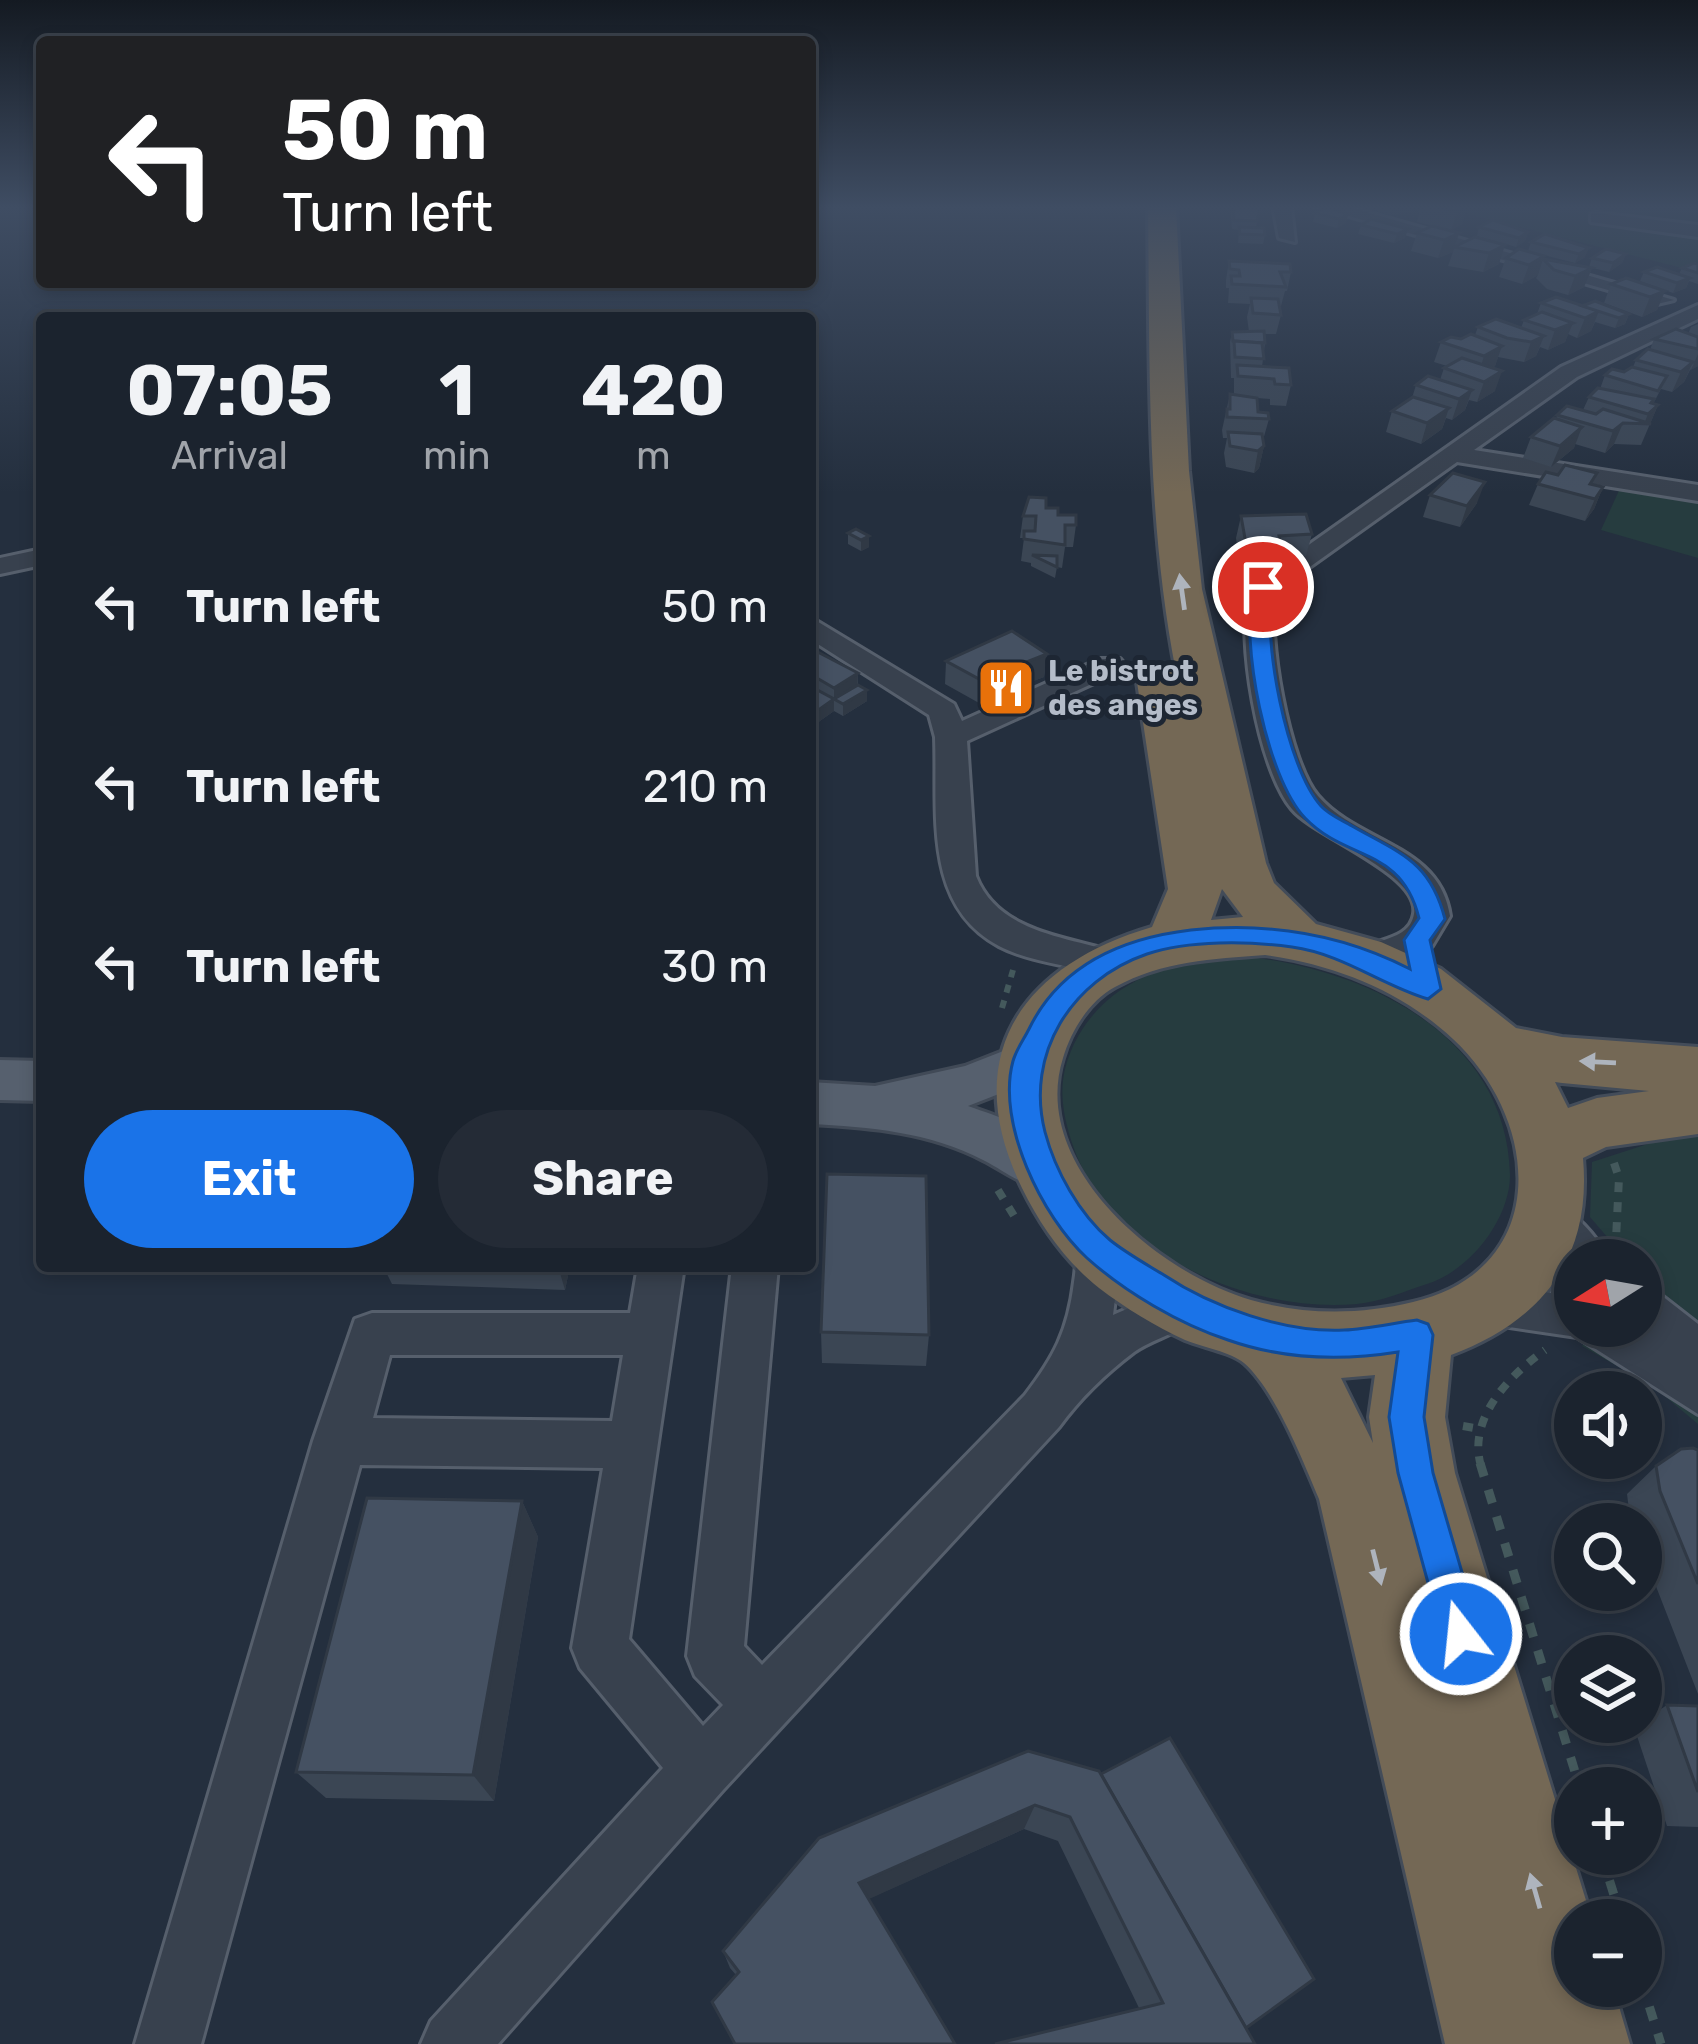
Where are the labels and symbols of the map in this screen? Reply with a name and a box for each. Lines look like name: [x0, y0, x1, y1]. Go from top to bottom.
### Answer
pin: [1212, 536, 1314, 638]
one-way arrow: [1172, 573, 1191, 610]
place label: Le bistrot des anges: [1048, 653, 1198, 723]
restaurant icon: Le bistrot des anges: [975, 657, 1037, 719]
one-way arrow: [1578, 1052, 1616, 1071]
north arrow: [1554, 1239, 1662, 1347]
one-way arrow: [1368, 1548, 1387, 1585]
position arrow: [1398, 1571, 1524, 1697]
one-way arrow: [1525, 1872, 1543, 1909]

